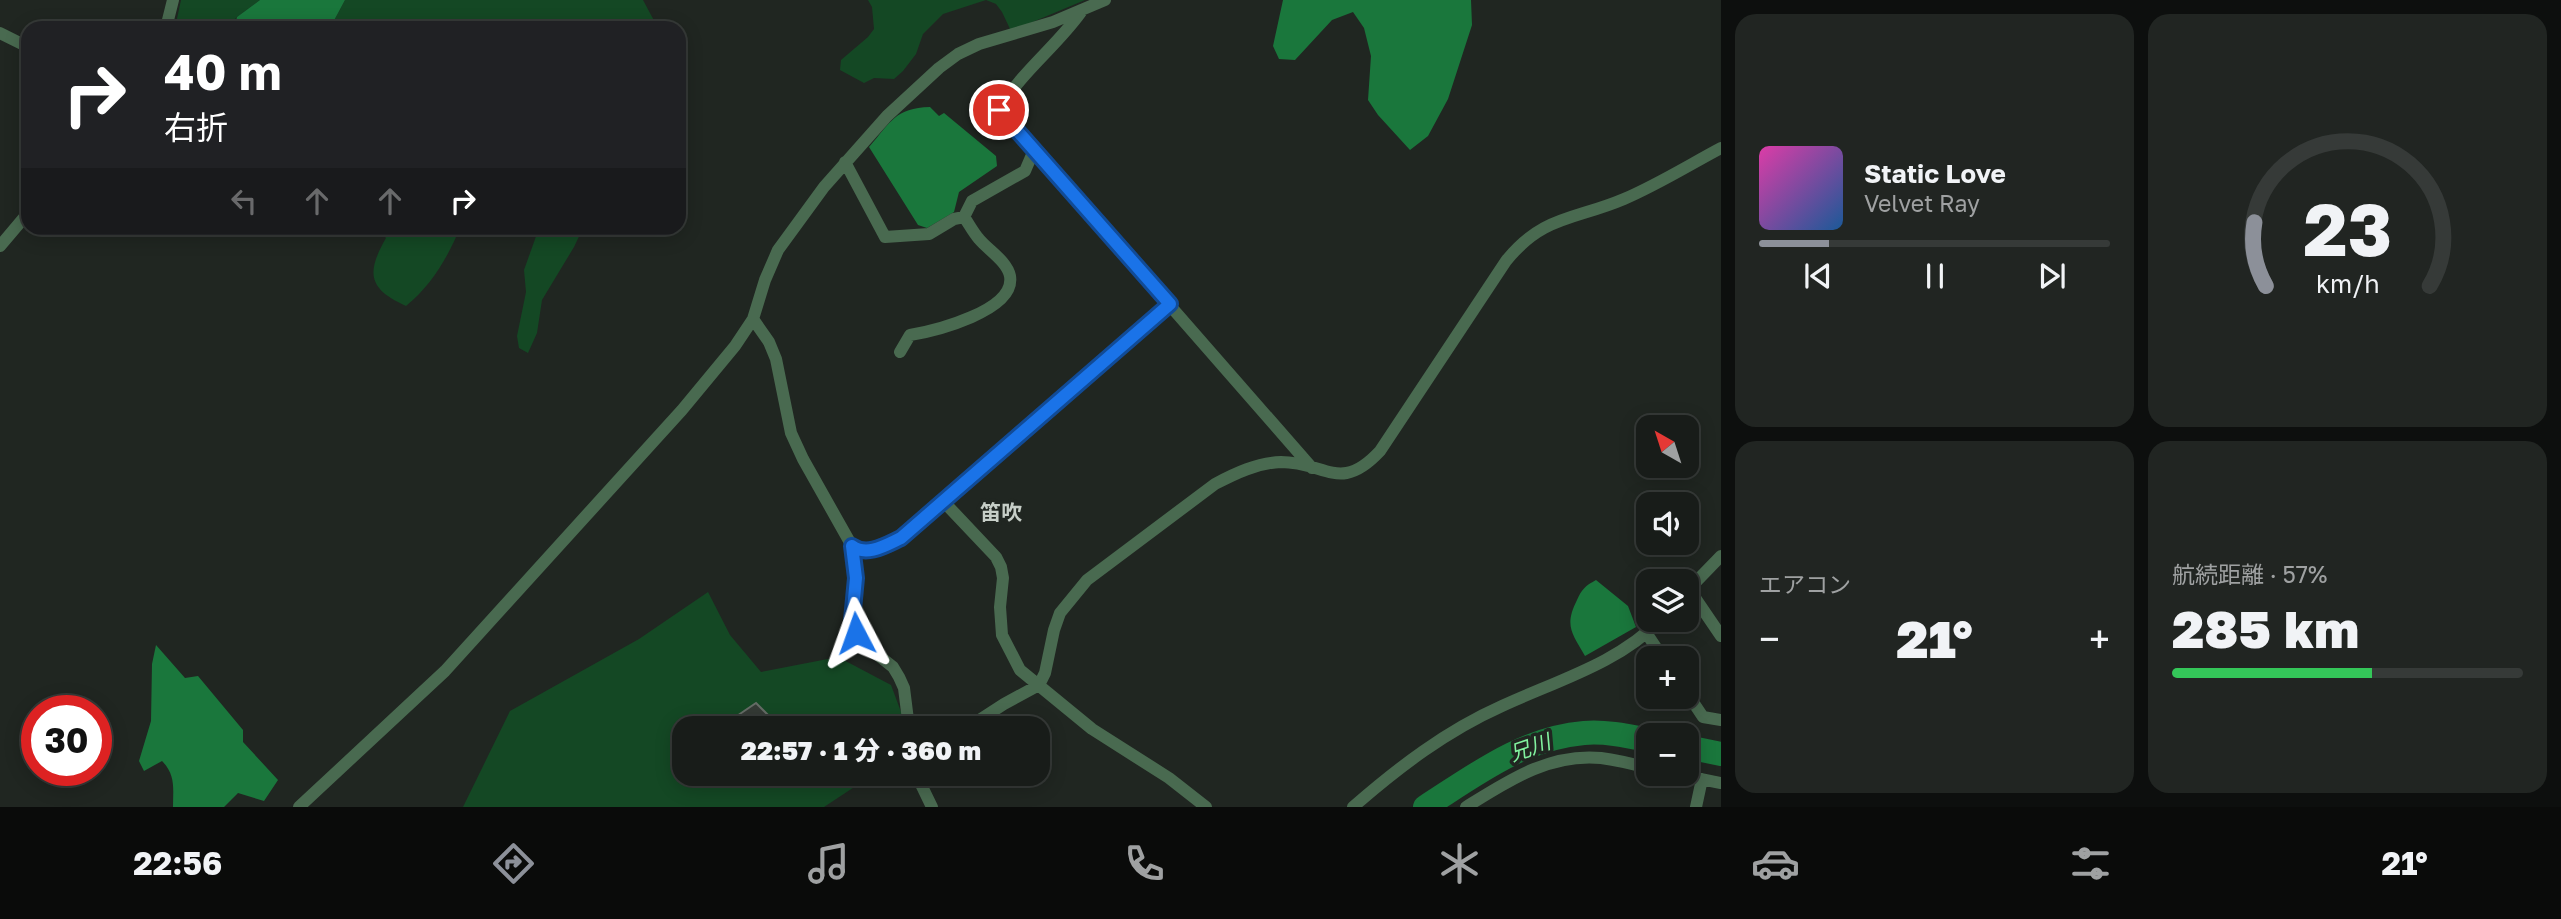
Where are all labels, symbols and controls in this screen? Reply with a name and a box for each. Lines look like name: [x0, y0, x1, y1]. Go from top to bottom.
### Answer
text: 40 m: [164, 42, 282, 101]
icon: right: [49, 49, 140, 140]
pin: [969, 80, 1029, 140]
icon: arrive: [980, 91, 1018, 129]
text: 右折: [164, 108, 228, 146]
text: Static Love: [1864, 158, 2006, 189]
icon: left: [225, 182, 263, 220]
icon: ahead: [298, 182, 336, 220]
icon: ahead: [371, 182, 409, 220]
icon: right: [444, 182, 482, 220]
text: 23: [2303, 186, 2392, 273]
text: Velvet Ray: [1864, 189, 1980, 217]
icon: previous: [1799, 257, 1837, 295]
icon: pause: [1916, 257, 1954, 295]
icon: next: [2033, 257, 2071, 295]
text: km/h: [2316, 268, 2379, 299]
north arrow: [1636, 415, 1699, 478]
map controls: [1636, 415, 1699, 786]
button: sound: [1636, 492, 1699, 555]
district label: 笛吹: [980, 499, 1022, 525]
text: 航続距離 · 57%: [2172, 560, 2327, 588]
button: layers: [1636, 569, 1699, 632]
text: エアコン: [1759, 570, 1851, 598]
position arrow: [819, 596, 893, 670]
text: 285 km: [2172, 597, 2359, 659]
text: 21°: [1896, 607, 1973, 669]
text: −: [1759, 616, 1780, 661]
text: +: [2089, 616, 2110, 661]
button: +: [1636, 646, 1699, 709]
speed limit sign: 30: [21, 695, 112, 786]
button: −: [1636, 723, 1699, 786]
water label: 兄川: [1506, 727, 1556, 766]
text: 22:57 · 1 分 · 360 m: [741, 735, 981, 766]
icon: directions: [489, 839, 538, 888]
icon: music: [804, 839, 853, 888]
icon: phone: [1120, 839, 1169, 888]
icon: climate: [1435, 839, 1484, 888]
icon: car: [1751, 839, 1800, 888]
icon: filters: [2066, 839, 2115, 888]
text: 22:56: [133, 844, 222, 882]
text: 21°: [2381, 844, 2428, 882]

